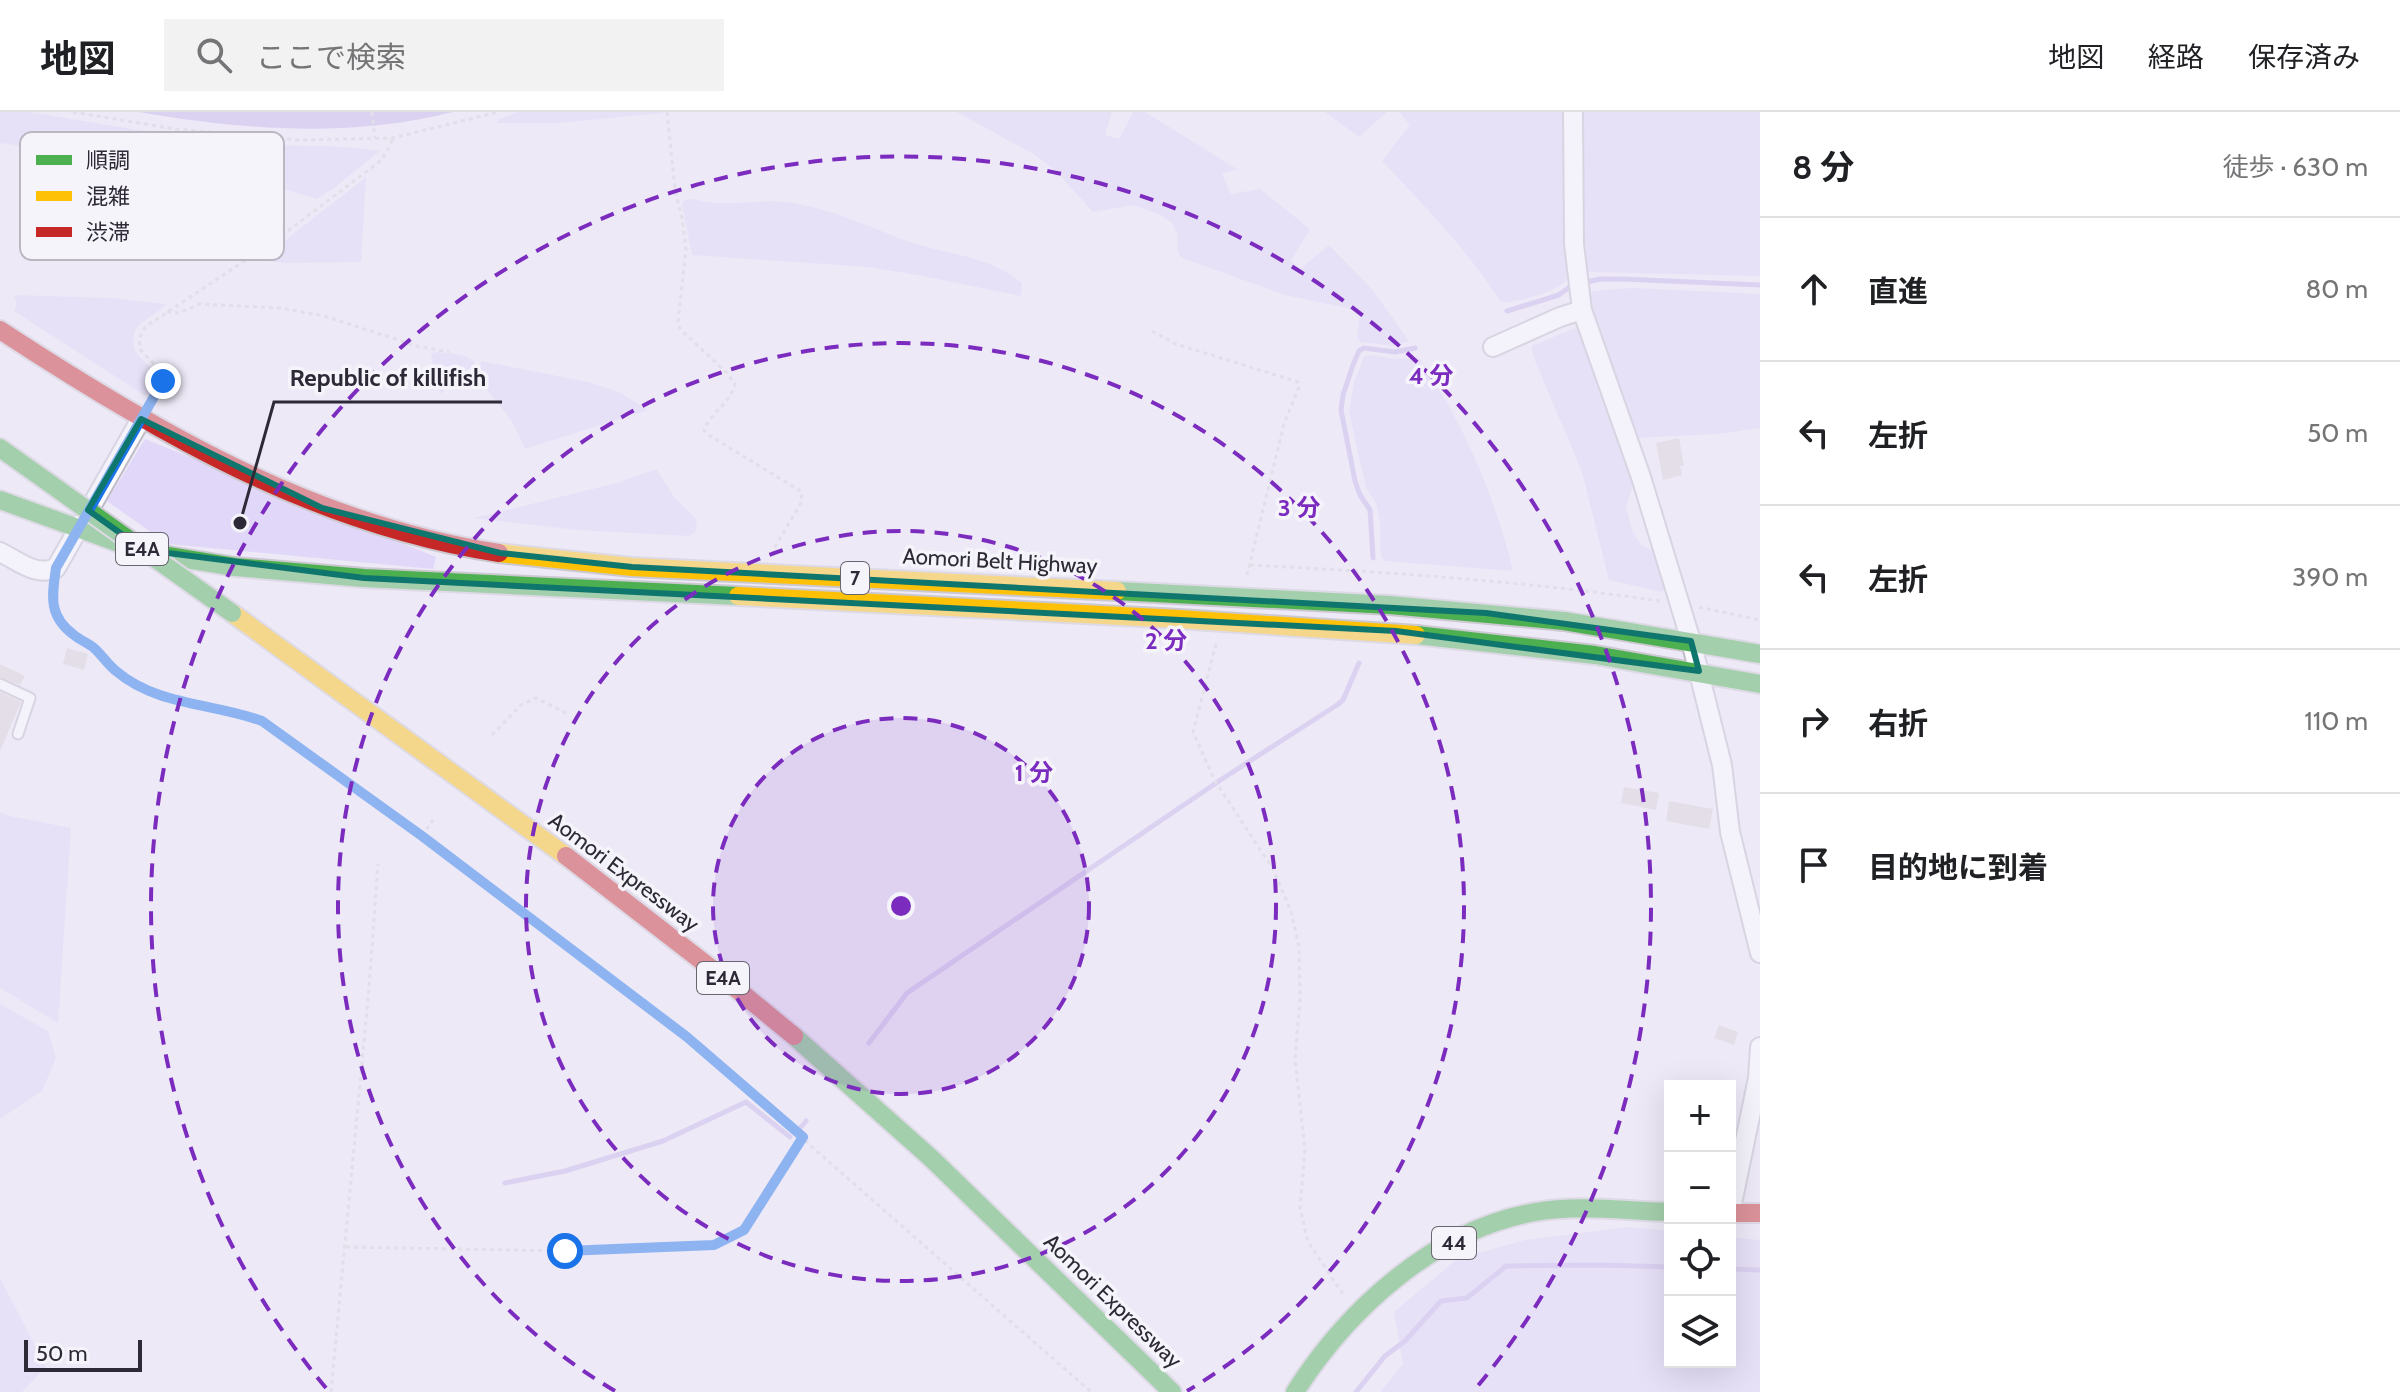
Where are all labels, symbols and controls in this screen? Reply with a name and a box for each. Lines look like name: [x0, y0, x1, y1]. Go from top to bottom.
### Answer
search box: [164, 19, 724, 91]
icon: search: [192, 33, 236, 77]
text: 地図: [40, 35, 116, 82]
text: ここで検索: [256, 39, 406, 76]
text: 地図: [2048, 40, 2104, 74]
text: 経路: [2148, 40, 2204, 74]
text: 保存済み: [2248, 40, 2360, 74]
legend: [20, 132, 284, 260]
text: 8 分: [1792, 146, 1854, 188]
text: 順調: [86, 147, 130, 174]
text: 徒歩 · 630 m: [2222, 151, 2368, 183]
text: 混雑: [86, 183, 130, 210]
text: 渋滞: [86, 219, 130, 246]
icon: ahead: [1792, 267, 1836, 311]
text: 直進: [1868, 273, 1928, 310]
text: 80 m: [2305, 273, 2368, 305]
callout: Republic of killifish: [274, 354, 502, 402]
text: 4 分: [1409, 361, 1453, 390]
route end: [145, 363, 181, 399]
text: Republic of killifish: [290, 363, 486, 392]
icon: left: [1792, 411, 1836, 455]
text: 左折: [1868, 417, 1928, 454]
text: 50 m: [2307, 417, 2368, 449]
text: 3 分: [1278, 493, 1320, 522]
road number: E4A: [116, 533, 168, 565]
street label: Aomori Belt Highway: [902, 542, 1098, 580]
icon: left: [1792, 555, 1836, 599]
text: 左折: [1868, 561, 1928, 598]
text: 390 m: [2292, 561, 2368, 593]
road number: 7: [841, 562, 869, 594]
text: 2 分: [1145, 626, 1187, 655]
icon: right: [1792, 699, 1836, 743]
text: 右折: [1868, 705, 1928, 742]
text: 110 m: [2304, 705, 2368, 737]
text: 1 分: [1015, 758, 1053, 787]
street label: Aomori Expressway: [543, 807, 705, 937]
icon: arrive: [1792, 843, 1836, 887]
text: 目的地に到着: [1868, 849, 2048, 886]
centre of rings: [887, 892, 915, 920]
road number: E4A: [697, 962, 749, 994]
map controls: [1664, 1080, 1736, 1368]
button: +: [1664, 1080, 1736, 1152]
button: −: [1664, 1152, 1736, 1224]
button: locate: [1664, 1224, 1736, 1296]
road number: 44: [1432, 1227, 1476, 1259]
street label: Aomori Expressway: [1038, 1228, 1188, 1374]
route start: [547, 1233, 583, 1269]
button: layers: [1664, 1296, 1736, 1368]
scale bar: [24, 1336, 142, 1372]
text: 50 m: [36, 1340, 88, 1367]

